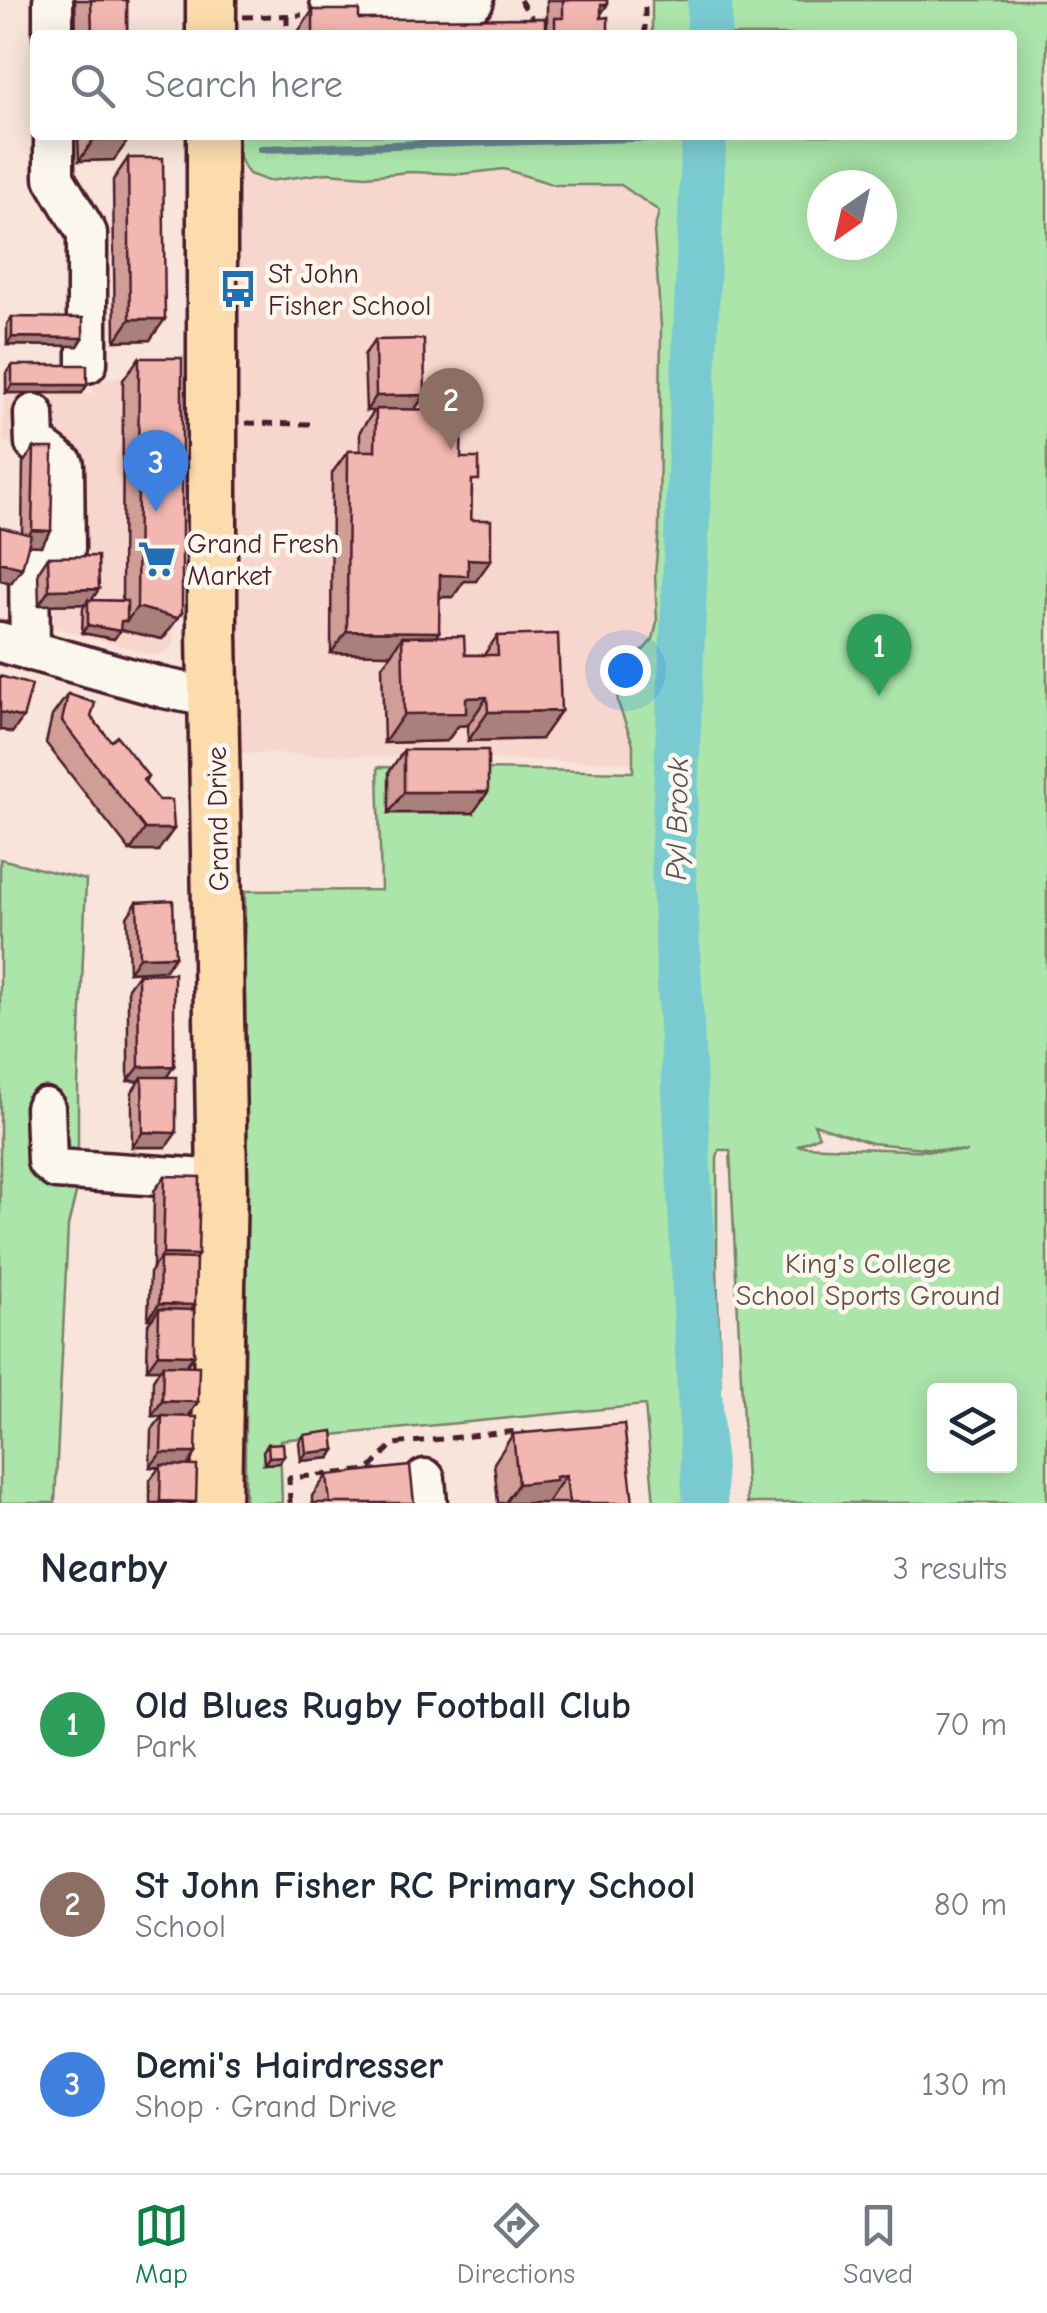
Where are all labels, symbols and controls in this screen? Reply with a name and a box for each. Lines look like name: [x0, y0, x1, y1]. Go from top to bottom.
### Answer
search box: [30, 30, 1017, 140]
icon: search: [65, 58, 120, 113]
text: Search here: [145, 63, 343, 107]
north arrow: [807, 170, 897, 260]
place label: St John Fisher School: [268, 258, 431, 322]
bus stop icon: St John Fisher School: [217, 268, 259, 310]
pin: 2: [418, 368, 484, 450]
pin: 3: [124, 430, 188, 512]
place label: Grand Fresh Market: [187, 528, 339, 592]
supermarket icon: Grand Fresh Market: [136, 538, 178, 580]
pin: 1: [846, 614, 912, 696]
your location: [600, 645, 651, 696]
street label: Grand Drive: [201, 746, 235, 892]
water label: Pyl Brook: [659, 757, 696, 881]
park label: King's College School Sports Ground: [736, 1248, 1000, 1312]
map controls: [927, 1383, 1017, 1473]
button: layers: [927, 1383, 1017, 1473]
text: Nearby: [40, 1544, 167, 1593]
text: 3 results: [893, 1550, 1007, 1587]
text: Old Blues Rugby Football Club: [135, 1684, 631, 1728]
text: 1: [66, 1706, 79, 1743]
text: 70 m: [935, 1706, 1007, 1743]
text: Park: [135, 1728, 196, 1765]
text: St John Fisher RC Primary School: [135, 1864, 695, 1908]
text: 2: [65, 1886, 80, 1923]
text: 80 m: [934, 1886, 1007, 1923]
text: School: [135, 1908, 226, 1945]
text: Demi's Hairdresser: [135, 2044, 443, 2088]
text: 3: [65, 2066, 80, 2103]
text: 130 m: [921, 2066, 1007, 2103]
text: Shop · Grand Drive: [135, 2088, 396, 2125]
tab: Map: [134, 2198, 189, 2290]
tab: Directions: [457, 2198, 575, 2290]
tab: Saved: [843, 2198, 913, 2290]

